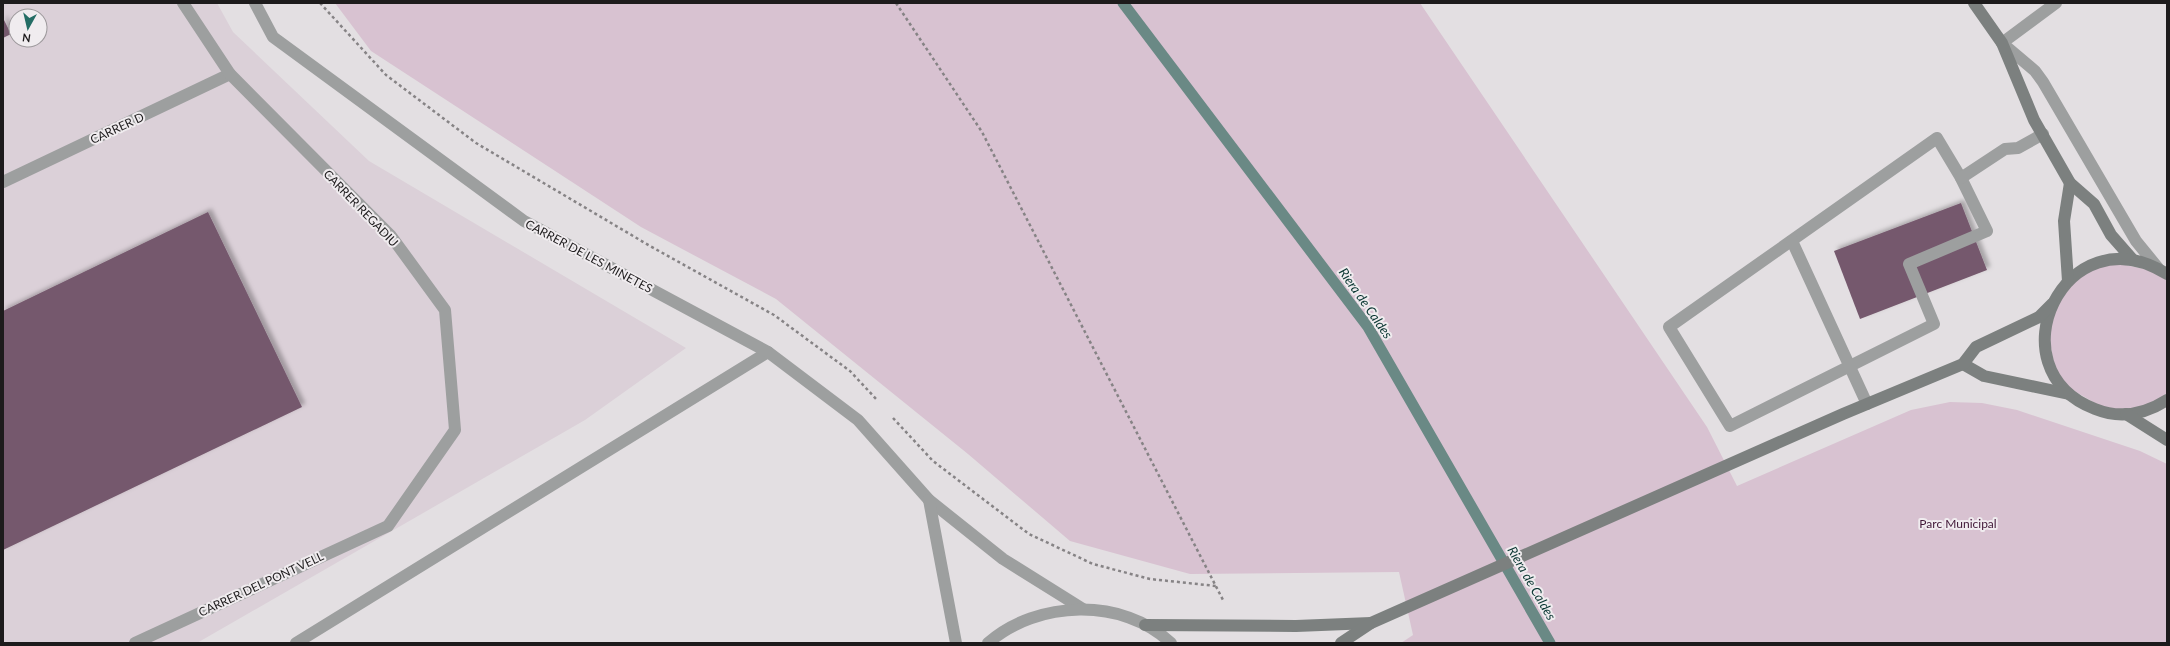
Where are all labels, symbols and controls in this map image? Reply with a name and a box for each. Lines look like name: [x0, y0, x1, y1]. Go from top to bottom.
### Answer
north arrow: [8, 8, 48, 48]
text: N: [21, 31, 32, 45]
street label: CARRER D: [88, 109, 146, 147]
street label: CARRER REGADIU: [320, 166, 402, 250]
street label: CARRER DE LES MINETES: [523, 216, 655, 296]
water label: Riera de Caldes: [1336, 265, 1396, 341]
park label: Parc Municipal: [1919, 516, 1997, 531]
water label: Riera de Caldes: [1504, 543, 1560, 623]
street label: CARRER DEL PONT VELL: [196, 548, 326, 620]

